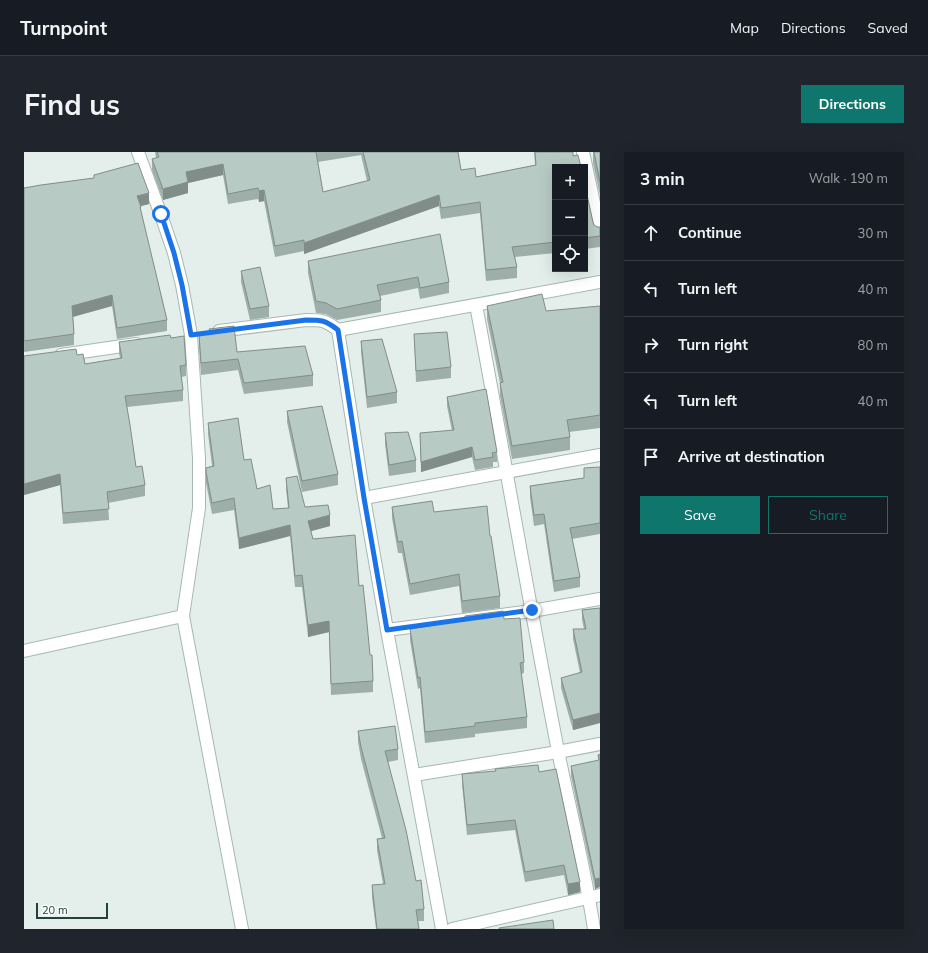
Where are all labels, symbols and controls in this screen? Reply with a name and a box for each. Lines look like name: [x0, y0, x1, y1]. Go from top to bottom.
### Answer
text: Turnpoint: [20, 16, 107, 40]
text: Map: [730, 19, 759, 37]
text: Directions: [781, 19, 846, 37]
text: Saved: [868, 19, 908, 37]
button: Directions: [801, 85, 904, 123]
text: Find us: [24, 87, 120, 122]
map controls: [552, 164, 588, 272]
button: +: [552, 164, 588, 200]
text: 3 min: [640, 168, 685, 189]
text: Walk · 190 m: [809, 170, 888, 186]
button: −: [552, 200, 588, 236]
route start: [152, 205, 170, 223]
icon: ahead: [640, 222, 662, 244]
text: Continue: [678, 223, 741, 242]
text: 30 m: [858, 225, 888, 241]
button: locate: [552, 236, 588, 272]
icon: left: [640, 278, 662, 300]
text: Turn left: [678, 279, 737, 298]
text: 40 m: [858, 281, 888, 297]
icon: right: [640, 334, 662, 356]
text: Turn right: [678, 335, 748, 354]
text: 80 m: [858, 337, 888, 353]
icon: left: [640, 390, 662, 412]
text: Turn left: [678, 391, 737, 410]
text: 40 m: [858, 393, 888, 409]
icon: arrive: [640, 446, 662, 468]
text: Arrive at destination: [678, 447, 825, 466]
button: Save: [640, 496, 760, 534]
button: Share: [768, 496, 888, 534]
route end: [523, 601, 541, 619]
scale bar: [36, 901, 108, 920]
text: 20 m: [42, 903, 68, 917]

